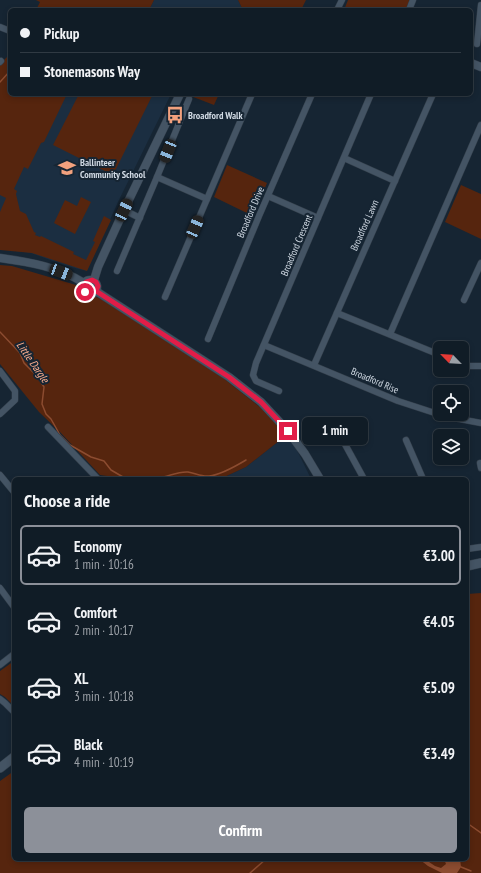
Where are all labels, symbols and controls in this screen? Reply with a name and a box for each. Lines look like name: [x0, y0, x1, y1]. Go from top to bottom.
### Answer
text: Pickup: [44, 24, 79, 43]
text: Stonemasons Way: [44, 62, 140, 81]
bus stop icon: Broadford Walk: [165, 105, 185, 125]
place label: Broadford Walk: [188, 109, 244, 122]
car: [158, 138, 178, 164]
place label: Ballinteer Community School: [80, 156, 146, 181]
school or university icon: Ballinteer Community School: [57, 158, 77, 178]
street label: Broadford Drive: [234, 185, 267, 240]
car: [113, 197, 135, 223]
street label: Broadford Lawn: [347, 198, 381, 253]
street label: Broadford Crescent: [278, 212, 315, 278]
car: [185, 214, 205, 240]
car: [48, 262, 74, 282]
route start: [76, 283, 94, 301]
water label: Little Dargle: [14, 339, 53, 387]
north arrow: [433, 341, 469, 377]
map controls: [433, 341, 469, 465]
street label: Broadford Rise: [349, 365, 401, 396]
button: locate: [433, 385, 469, 421]
callout: 1 min: [302, 417, 368, 445]
route end: [279, 422, 297, 440]
text: 1 min: [322, 422, 348, 439]
button: layers: [433, 429, 469, 465]
text: Choose a ride: [24, 489, 110, 512]
icon: car: [26, 537, 62, 573]
text: Economy: [74, 537, 122, 556]
text: €3.00: [423, 546, 455, 565]
text: 1 min · 10:16: [74, 556, 134, 573]
icon: car: [26, 603, 62, 639]
text: Comfort: [74, 603, 117, 622]
text: €4.05: [423, 612, 455, 631]
text: 2 min · 10:17: [74, 622, 134, 639]
icon: car: [26, 669, 62, 705]
text: XL: [74, 669, 88, 688]
text: €5.09: [423, 678, 455, 697]
text: 3 min · 10:18: [74, 688, 134, 705]
icon: car: [26, 735, 62, 771]
text: Black: [74, 735, 103, 754]
text: €3.49: [423, 744, 455, 763]
text: 4 min · 10:19: [74, 754, 134, 771]
button: Confirm: [24, 807, 457, 853]

